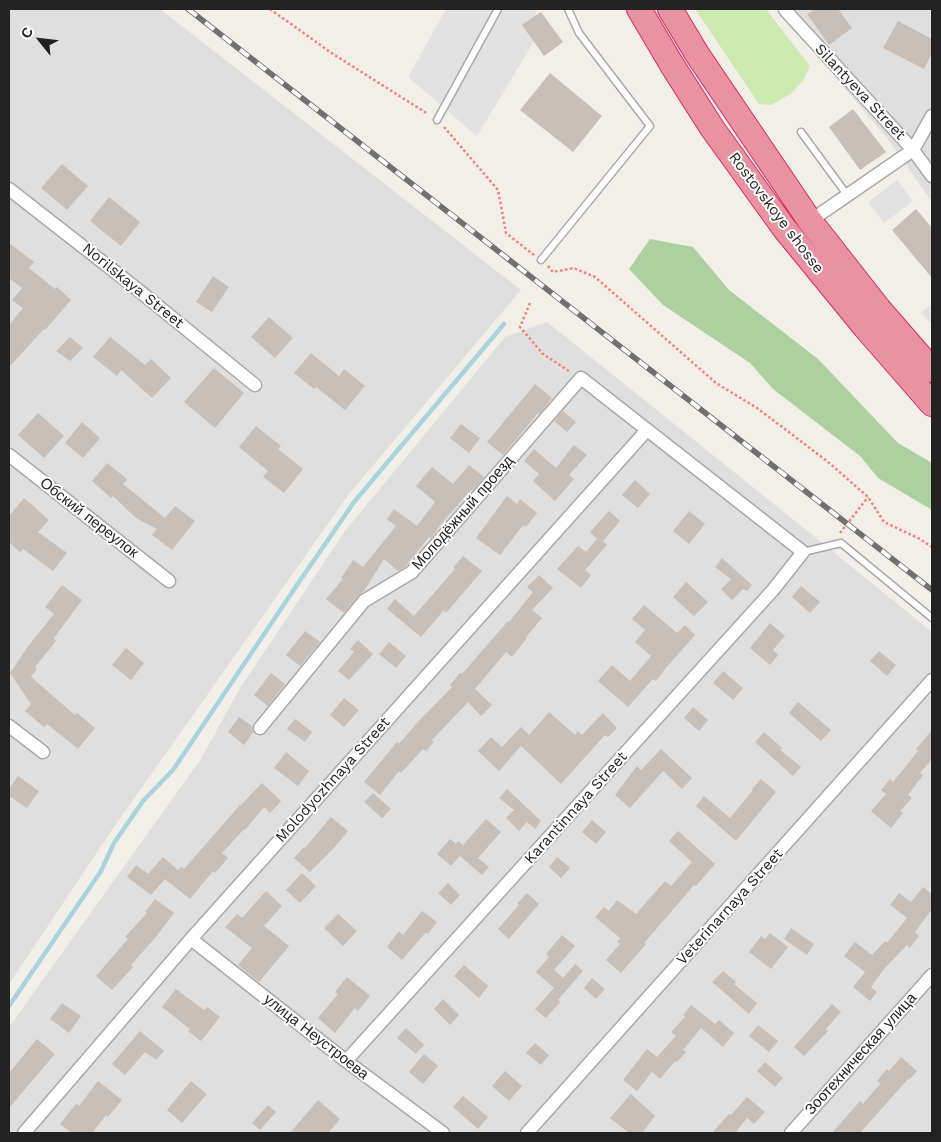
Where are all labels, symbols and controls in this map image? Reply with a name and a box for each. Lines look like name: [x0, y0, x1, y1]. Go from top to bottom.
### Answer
north arrow: [15, 15, 65, 65]
text: С: [17, 24, 36, 41]
street label: Silantyeva Street: [811, 40, 909, 144]
street label: Rostovskoye shosse: [725, 149, 827, 277]
street label: Norilskaya Street: [79, 240, 187, 332]
street label: Молодёжный проезд: [409, 452, 517, 574]
street label: Обский переулок: [36, 474, 142, 562]
street label: Molodyozhnaya Street: [272, 714, 394, 846]
street label: Karantinnaya Street: [521, 748, 631, 868]
street label: Veterinarnaya Street: [673, 845, 787, 969]
street label: Зоотехническая улица: [802, 989, 920, 1119]
street label: улица Неустроева: [260, 990, 372, 1084]

